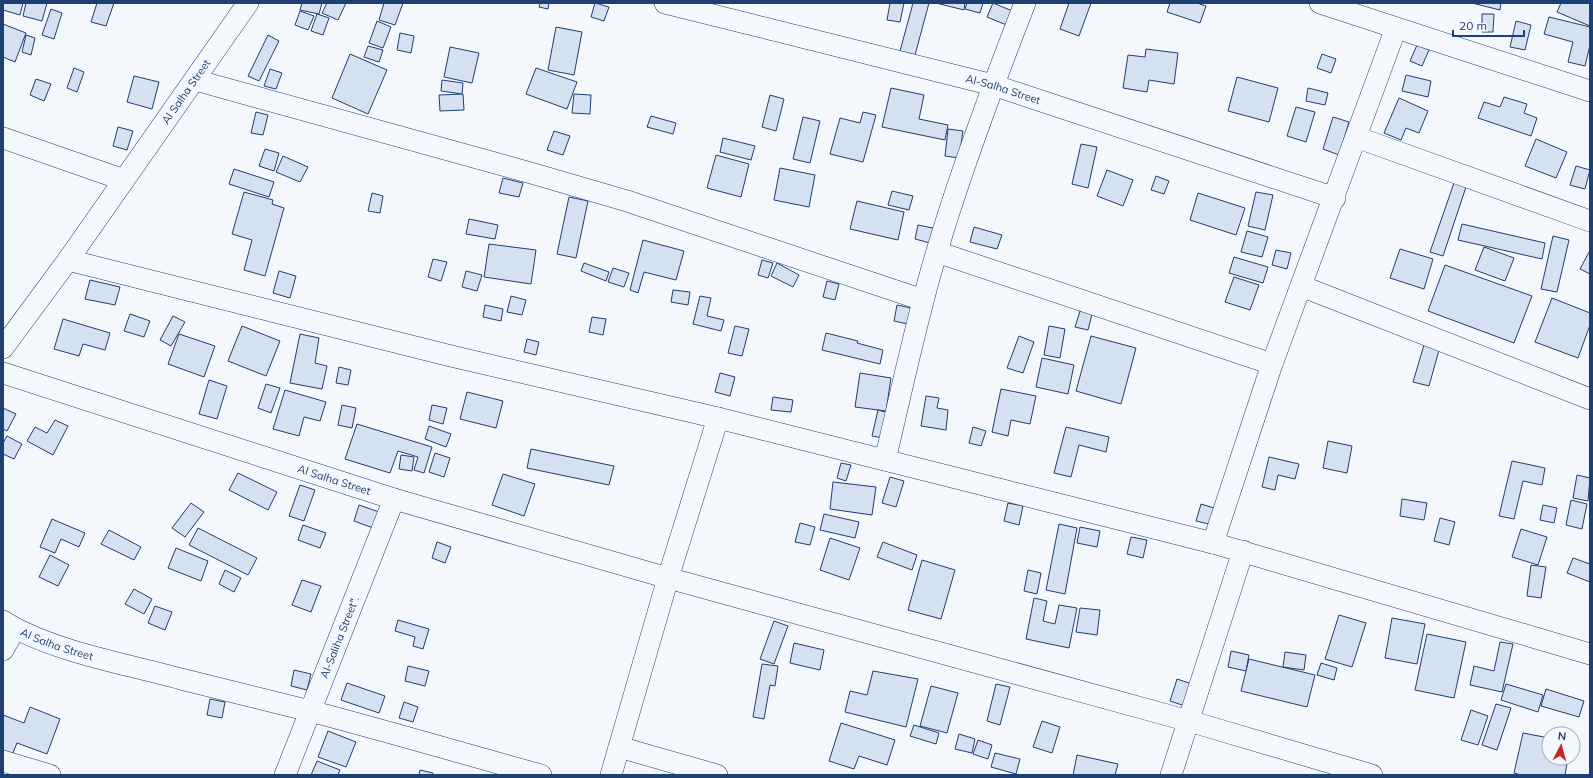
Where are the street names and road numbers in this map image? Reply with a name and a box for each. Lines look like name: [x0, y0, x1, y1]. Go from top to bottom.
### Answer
street label: Al Salha Street: [158, 56, 214, 127]
street label: Al-Salha Street: [964, 71, 1043, 107]
street label: Al Salha Street: [296, 461, 373, 498]
street label: Al-Saliha Street".: [317, 594, 362, 680]
street label: Al Salha Street: [18, 625, 95, 663]

